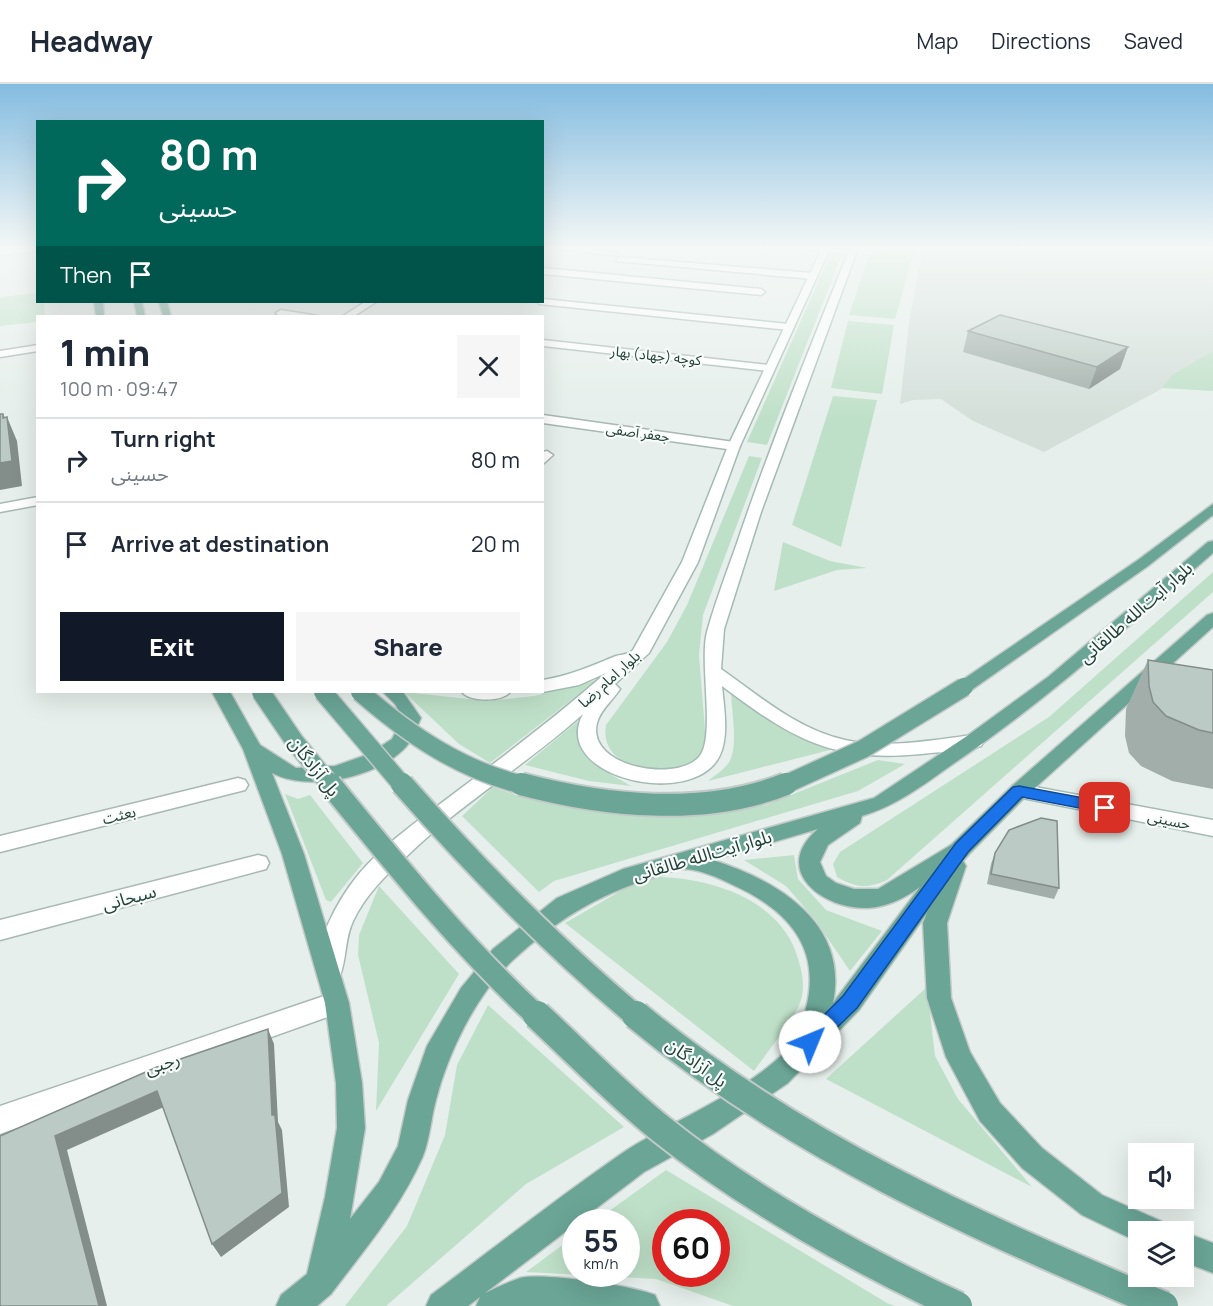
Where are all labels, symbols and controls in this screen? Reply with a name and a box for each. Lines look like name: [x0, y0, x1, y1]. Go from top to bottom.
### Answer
text: Headway: [30, 22, 153, 60]
text: Map: [917, 27, 958, 55]
text: Directions: [991, 27, 1091, 55]
text: Saved: [1124, 27, 1183, 55]
text: 80 m: [159, 125, 259, 183]
icon: right: [60, 144, 138, 222]
text: حسینی: [159, 188, 237, 225]
icon: arrive: [124, 258, 157, 291]
text: Then: [60, 260, 112, 290]
text: 1 min: [60, 328, 150, 377]
button: close: [457, 335, 520, 398]
street label: کوچه (جهاد) بهار: [609, 341, 703, 370]
text: 100 m · 09:47: [60, 375, 178, 402]
street label: جعفر آصفی: [605, 418, 671, 446]
text: Turn right: [111, 424, 216, 454]
icon: right: [60, 444, 93, 477]
text: 80 m: [471, 445, 520, 475]
text: حسینی: [111, 460, 169, 487]
icon: arrive: [60, 528, 93, 561]
text: Arrive at destination: [111, 529, 329, 559]
text: 20 m: [471, 529, 520, 559]
street label: بلوار آیت‌الله طالقانی: [1073, 556, 1197, 668]
button: Exit: [60, 612, 284, 681]
button: Share: [296, 612, 520, 681]
street label: بلوار امام رضا: [573, 646, 645, 713]
street label: پل آزادگان: [284, 731, 346, 801]
pin: [1079, 782, 1130, 833]
icon: arrive: [1088, 791, 1121, 824]
street label: بعثت: [100, 801, 138, 829]
street label: حسینی: [1146, 806, 1192, 834]
street label: بلوار آیت‌الله طالقانی: [630, 824, 774, 886]
street label: سبحانی: [99, 878, 159, 916]
position arrow: [778, 1010, 842, 1074]
street label: پل آزادگان: [661, 1032, 733, 1093]
street label: رجبی: [141, 1046, 183, 1080]
map controls: [1128, 1143, 1194, 1287]
button: sound: [1128, 1143, 1194, 1209]
speed limit sign: 60: [652, 1209, 730, 1287]
text: 55: [583, 1220, 619, 1261]
button: layers: [1128, 1221, 1194, 1287]
text: km/h: [584, 1253, 618, 1274]

